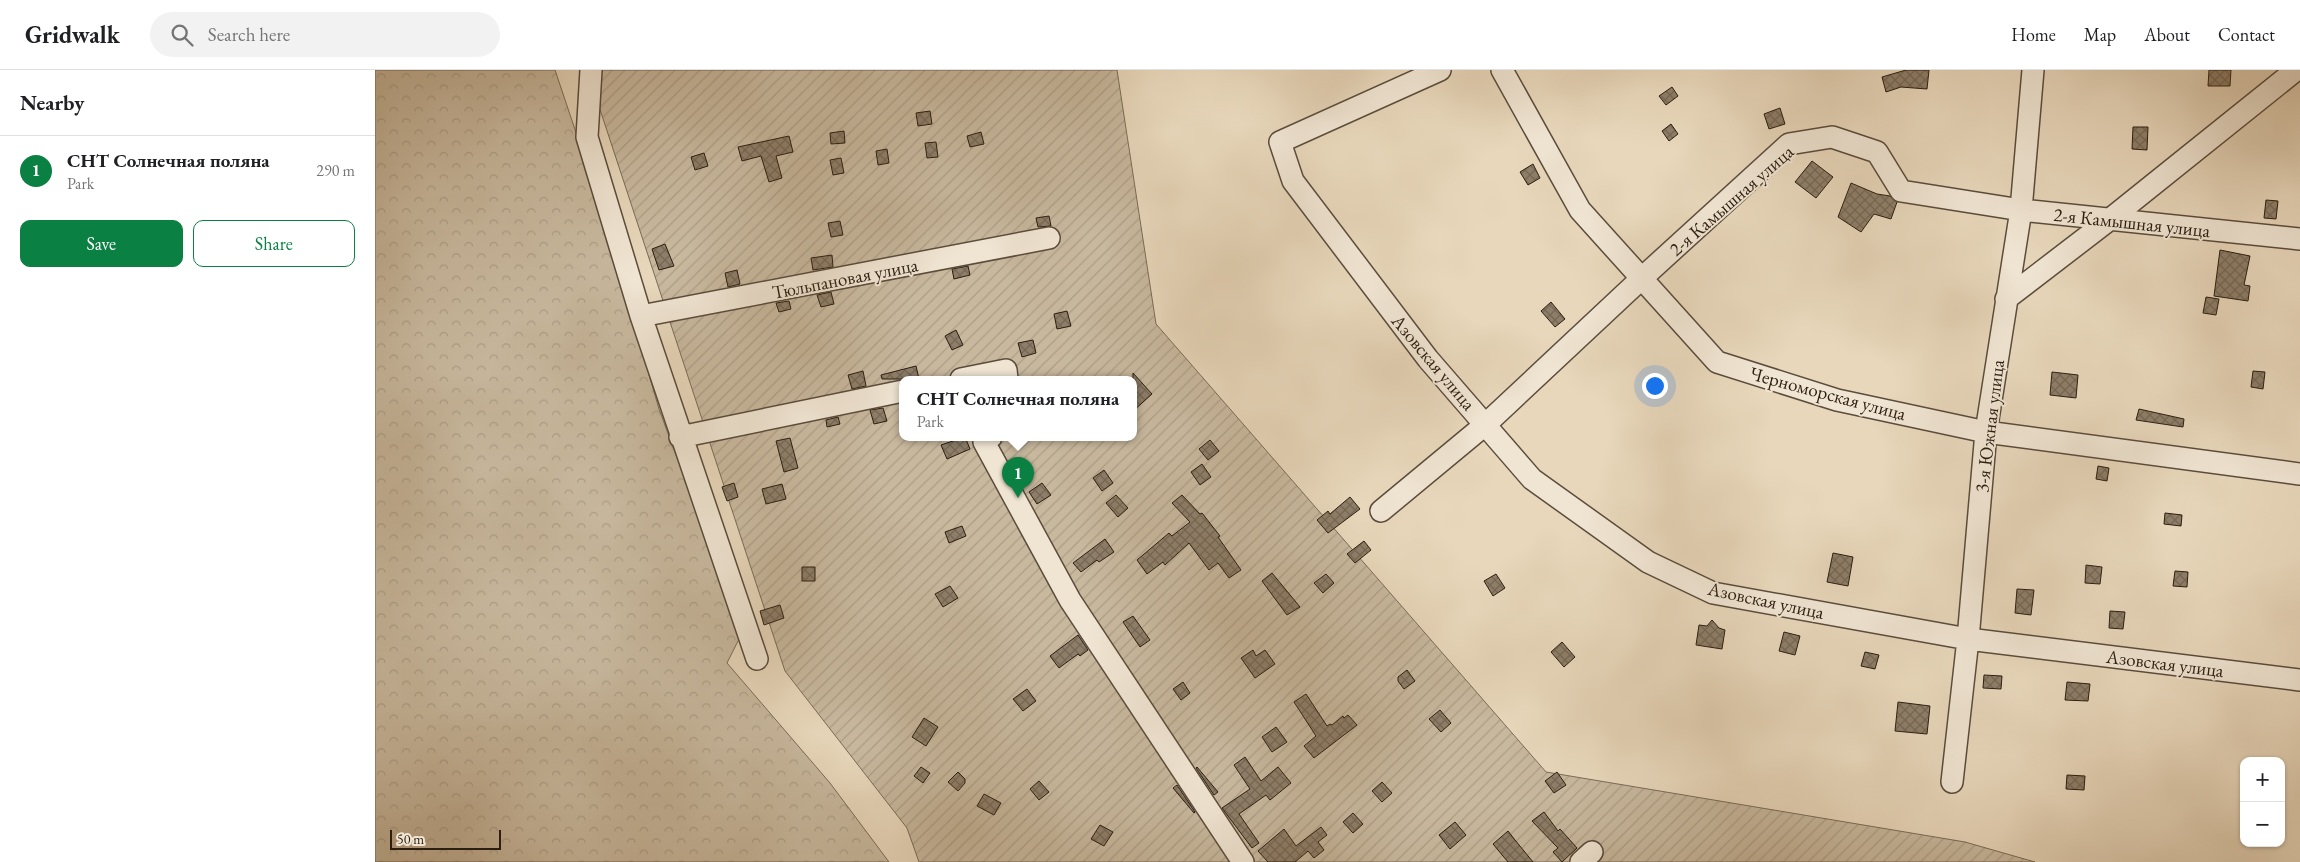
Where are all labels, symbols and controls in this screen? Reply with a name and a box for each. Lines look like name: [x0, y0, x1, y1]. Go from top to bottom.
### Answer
search box: [150, 12, 500, 57]
text: Gridwalk: [25, 19, 120, 50]
icon: search: [168, 21, 196, 49]
text: Search here: [208, 22, 290, 47]
text: Home: [2011, 23, 2056, 46]
text: Map: [2084, 23, 2116, 46]
text: About: [2144, 23, 2190, 46]
text: Contact: [2218, 23, 2275, 46]
text: Nearby: [20, 89, 84, 116]
street label: 2-я Камышная улица: [1664, 139, 1799, 261]
text: СНТ Солнечная поляна: [67, 148, 270, 173]
text: 1: [32, 160, 40, 181]
text: 290 m: [316, 160, 355, 181]
text: Park: [67, 173, 94, 194]
street label: 2-я Камышная улица: [2052, 202, 2212, 243]
button: Save: [20, 220, 183, 267]
button: Share: [193, 220, 355, 267]
street label: Тюльпановая улица: [770, 252, 921, 305]
street label: Азовская улица: [1385, 308, 1481, 416]
street label: 3-я Южная улица: [1969, 358, 2010, 494]
street label: Черноморская улица: [1747, 361, 1909, 426]
your location: [1642, 373, 1668, 399]
popup: [899, 376, 1137, 441]
text: СНТ Солнечная поляна: [917, 386, 1119, 411]
text: Park: [917, 411, 944, 432]
pin: 1: [1002, 457, 1034, 498]
street label: Азовская улица: [1704, 576, 1827, 625]
street label: Азовская улица: [2104, 644, 2226, 683]
map controls: [2240, 757, 2285, 847]
button: +: [2240, 757, 2285, 802]
button: −: [2240, 802, 2285, 847]
scale bar: [390, 827, 501, 850]
text: 50 m: [397, 830, 424, 848]

